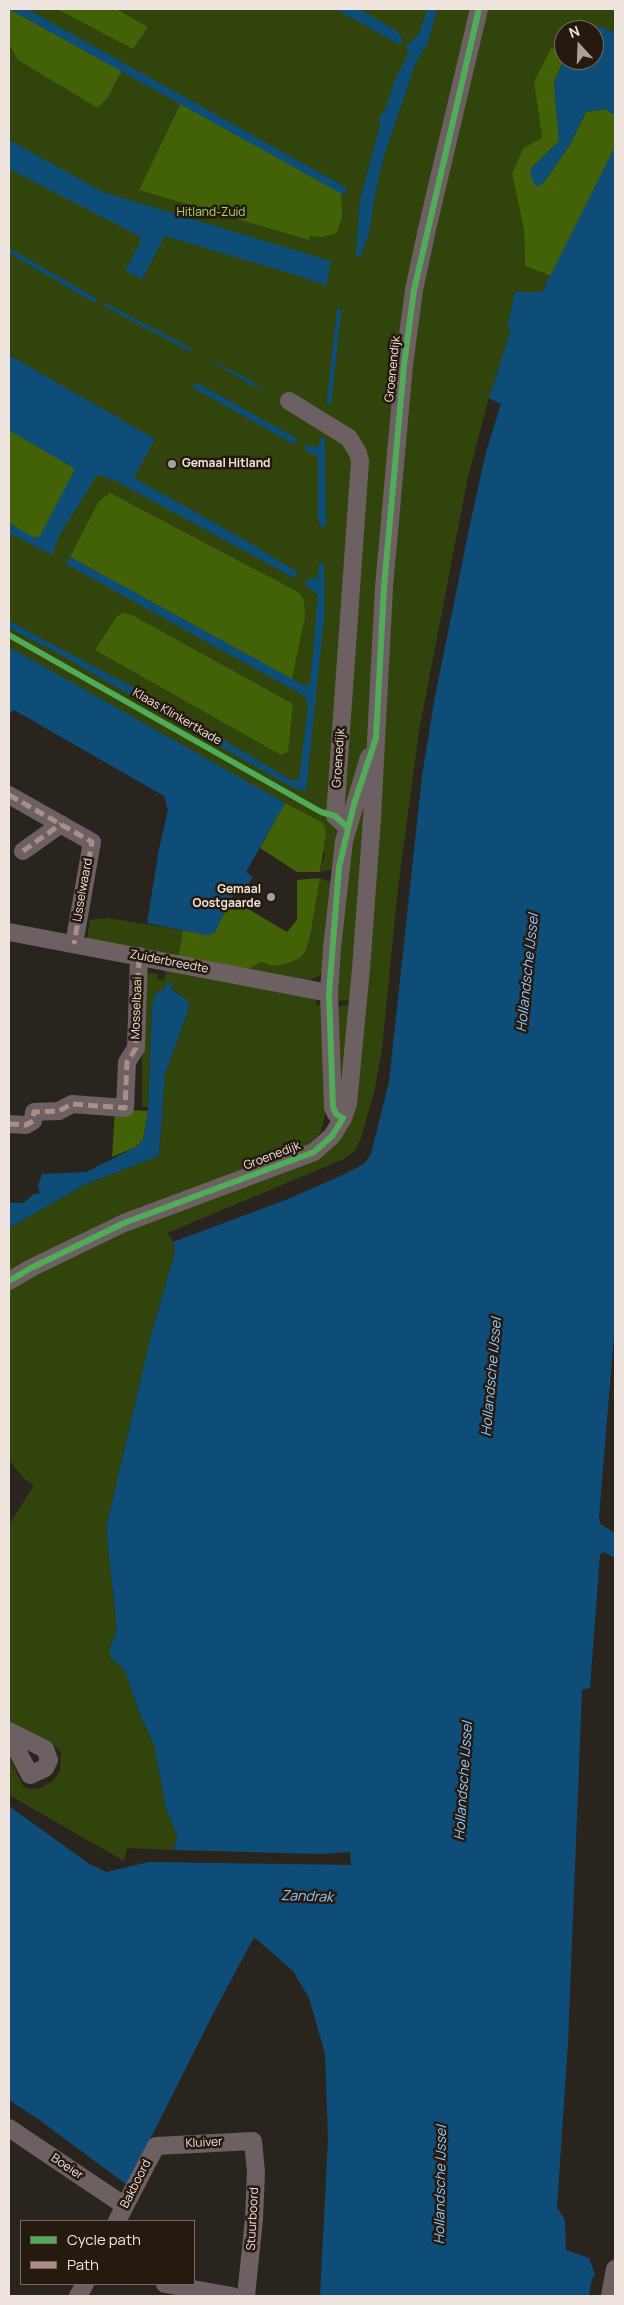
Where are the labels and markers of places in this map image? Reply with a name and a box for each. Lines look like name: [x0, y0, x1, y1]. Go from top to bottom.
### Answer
place label: Gemaal Hitland: [182, 457, 271, 471]
marker: Gemaal Hitland: [166, 458, 178, 470]
place label: Gemaal Oostgaarde: [193, 883, 261, 911]
marker: Gemaal Oostgaarde: [265, 891, 277, 903]

